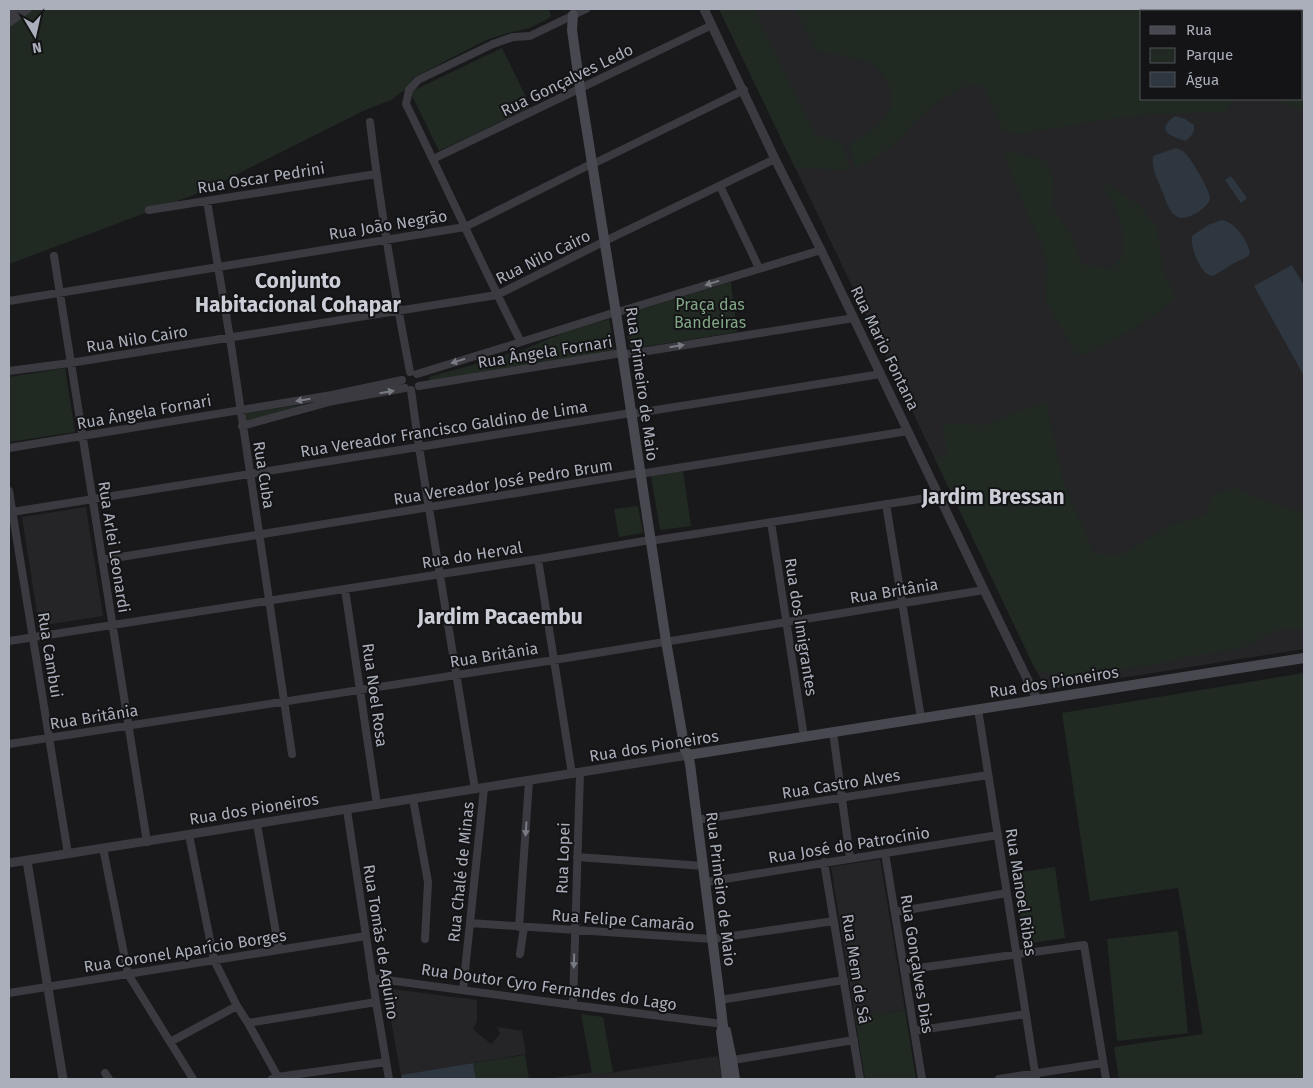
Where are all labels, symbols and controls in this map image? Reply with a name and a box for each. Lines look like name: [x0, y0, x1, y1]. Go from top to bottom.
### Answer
north arrow: [10, 10, 60, 60]
legend: [1140, 10, 1303, 100]
text: Rua: [1186, 21, 1212, 39]
text: N: [31, 38, 43, 56]
street label: Rua Gonçalves Ledo: [498, 40, 637, 121]
text: Parque: [1186, 46, 1233, 64]
text: Água: [1186, 71, 1219, 89]
street label: Rua Oscar Pedrini: [196, 159, 326, 197]
street label: Rua João Negrão: [327, 206, 449, 244]
street label: Rua Nilo Cairo: [493, 226, 593, 288]
district label: Conjunto Habitacional Cohapar: [195, 268, 402, 318]
one-way arrow: [705, 279, 720, 287]
street label: Rua Mario Fontana: [847, 283, 923, 413]
park label: Praça das Bandeiras: [674, 295, 746, 332]
street label: Rua Primeiro de Maio: [622, 306, 662, 462]
street label: Rua Nilo Cairo: [85, 322, 189, 356]
street label: Rua Ângela Fornari: [476, 331, 614, 372]
one-way arrow: [669, 342, 685, 350]
one-way arrow: [450, 358, 465, 366]
one-way arrow: [379, 387, 395, 395]
street label: Rua Ângela Fornari: [75, 390, 213, 433]
one-way arrow: [294, 396, 310, 404]
street label: Rua Vereador Francisco Galdino de Lima: [299, 397, 589, 461]
street label: Rua Cuba: [249, 440, 279, 510]
street label: Rua Vereador José Pedro Brum: [392, 455, 614, 509]
street label: Rua Arlei Leonardi: [94, 480, 134, 614]
district label: Jardim Bressan: [920, 484, 1065, 510]
street label: Rua do Herval: [420, 538, 524, 572]
street label: Rua dos Imigrantes: [781, 557, 821, 697]
street label: Rua Britânia: [848, 575, 940, 607]
district label: Jardim Pacaembu: [416, 604, 583, 630]
street label: Rua Cambui: [34, 611, 66, 699]
street label: Rua Britânia: [448, 639, 540, 671]
street label: Rua Noel Rosa: [358, 642, 392, 748]
street label: Rua dos Pioneiros: [988, 662, 1120, 702]
street label: Rua Britânia: [48, 701, 140, 733]
street label: Rua dos Pioneiros: [588, 726, 720, 766]
street label: Rua Castro Alves: [780, 765, 902, 803]
street label: Rua dos Pioneiros: [188, 789, 320, 829]
street label: Rua Chalé de Minas: [444, 801, 478, 943]
street label: Rua Primeiro de Maio: [702, 811, 740, 967]
one-way arrow: [522, 821, 530, 837]
street label: Rua Lopei: [552, 822, 574, 894]
street label: Rua José do Patrocínio: [767, 823, 931, 867]
street label: Rua Manoel Ribas: [1002, 827, 1040, 957]
street label: Rua Tomás de Aquino: [359, 863, 403, 1021]
street label: Rua Gonçalves Dias: [896, 893, 937, 1035]
street label: Rua Felipe Camarão: [551, 906, 695, 934]
street label: Rua Mem de Sá: [838, 913, 874, 1025]
street label: Rua Coronel Aparício Borges: [82, 926, 288, 976]
one-way arrow: [570, 953, 578, 969]
street label: Rua Doutor Cyro Fernandes do Lago: [420, 960, 678, 1014]

